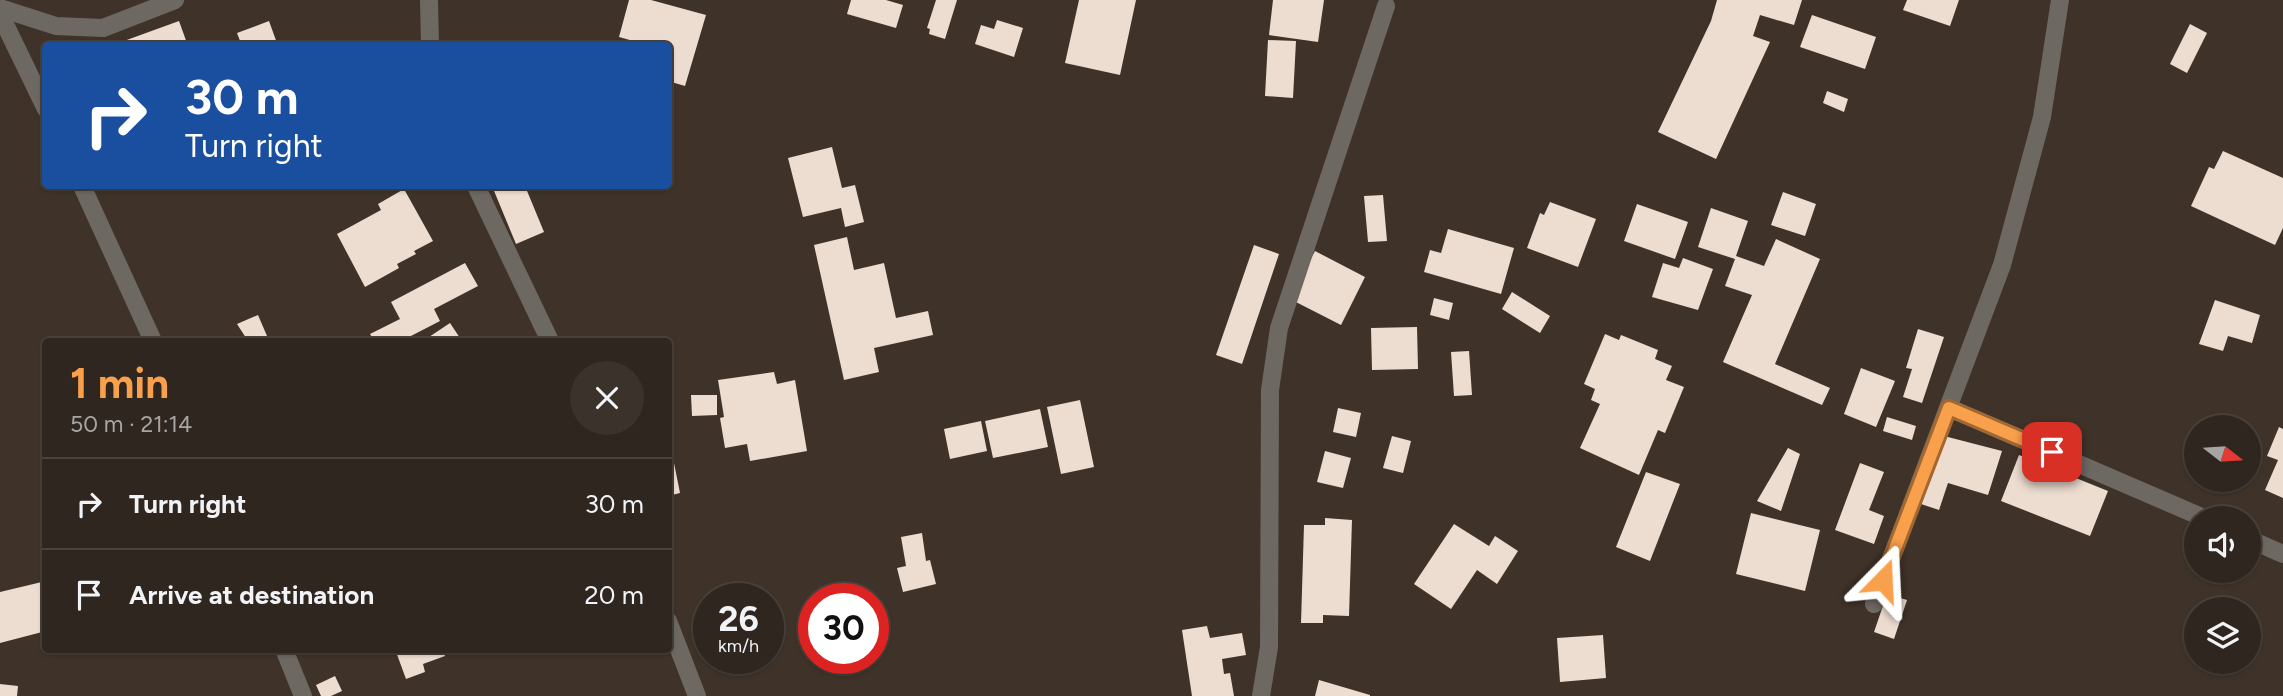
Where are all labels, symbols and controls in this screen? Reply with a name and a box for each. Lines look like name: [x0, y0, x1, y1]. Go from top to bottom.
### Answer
text: 30 m: [185, 67, 298, 126]
icon: right: [70, 70, 161, 161]
text: Turn right: [185, 127, 323, 165]
text: 1 min: [70, 358, 169, 409]
button: close: [570, 361, 644, 435]
text: 50 m · 21:14: [70, 410, 192, 438]
north arrow: [2184, 415, 2261, 492]
map controls: [2184, 415, 2261, 674]
pin: [2022, 422, 2082, 482]
icon: arrive: [2033, 433, 2071, 471]
icon: right: [70, 485, 108, 523]
text: Turn right: [129, 488, 246, 520]
text: 30 m: [585, 488, 644, 520]
button: sound: [2184, 506, 2261, 583]
position arrow: [1846, 543, 1920, 617]
icon: arrive: [70, 576, 108, 614]
text: Arrive at destination: [129, 579, 374, 611]
text: 20 m: [584, 579, 644, 611]
speed limit sign: 30: [798, 583, 889, 674]
button: layers: [2184, 597, 2261, 674]
text: 26: [718, 598, 759, 640]
text: km/h: [718, 635, 759, 657]

